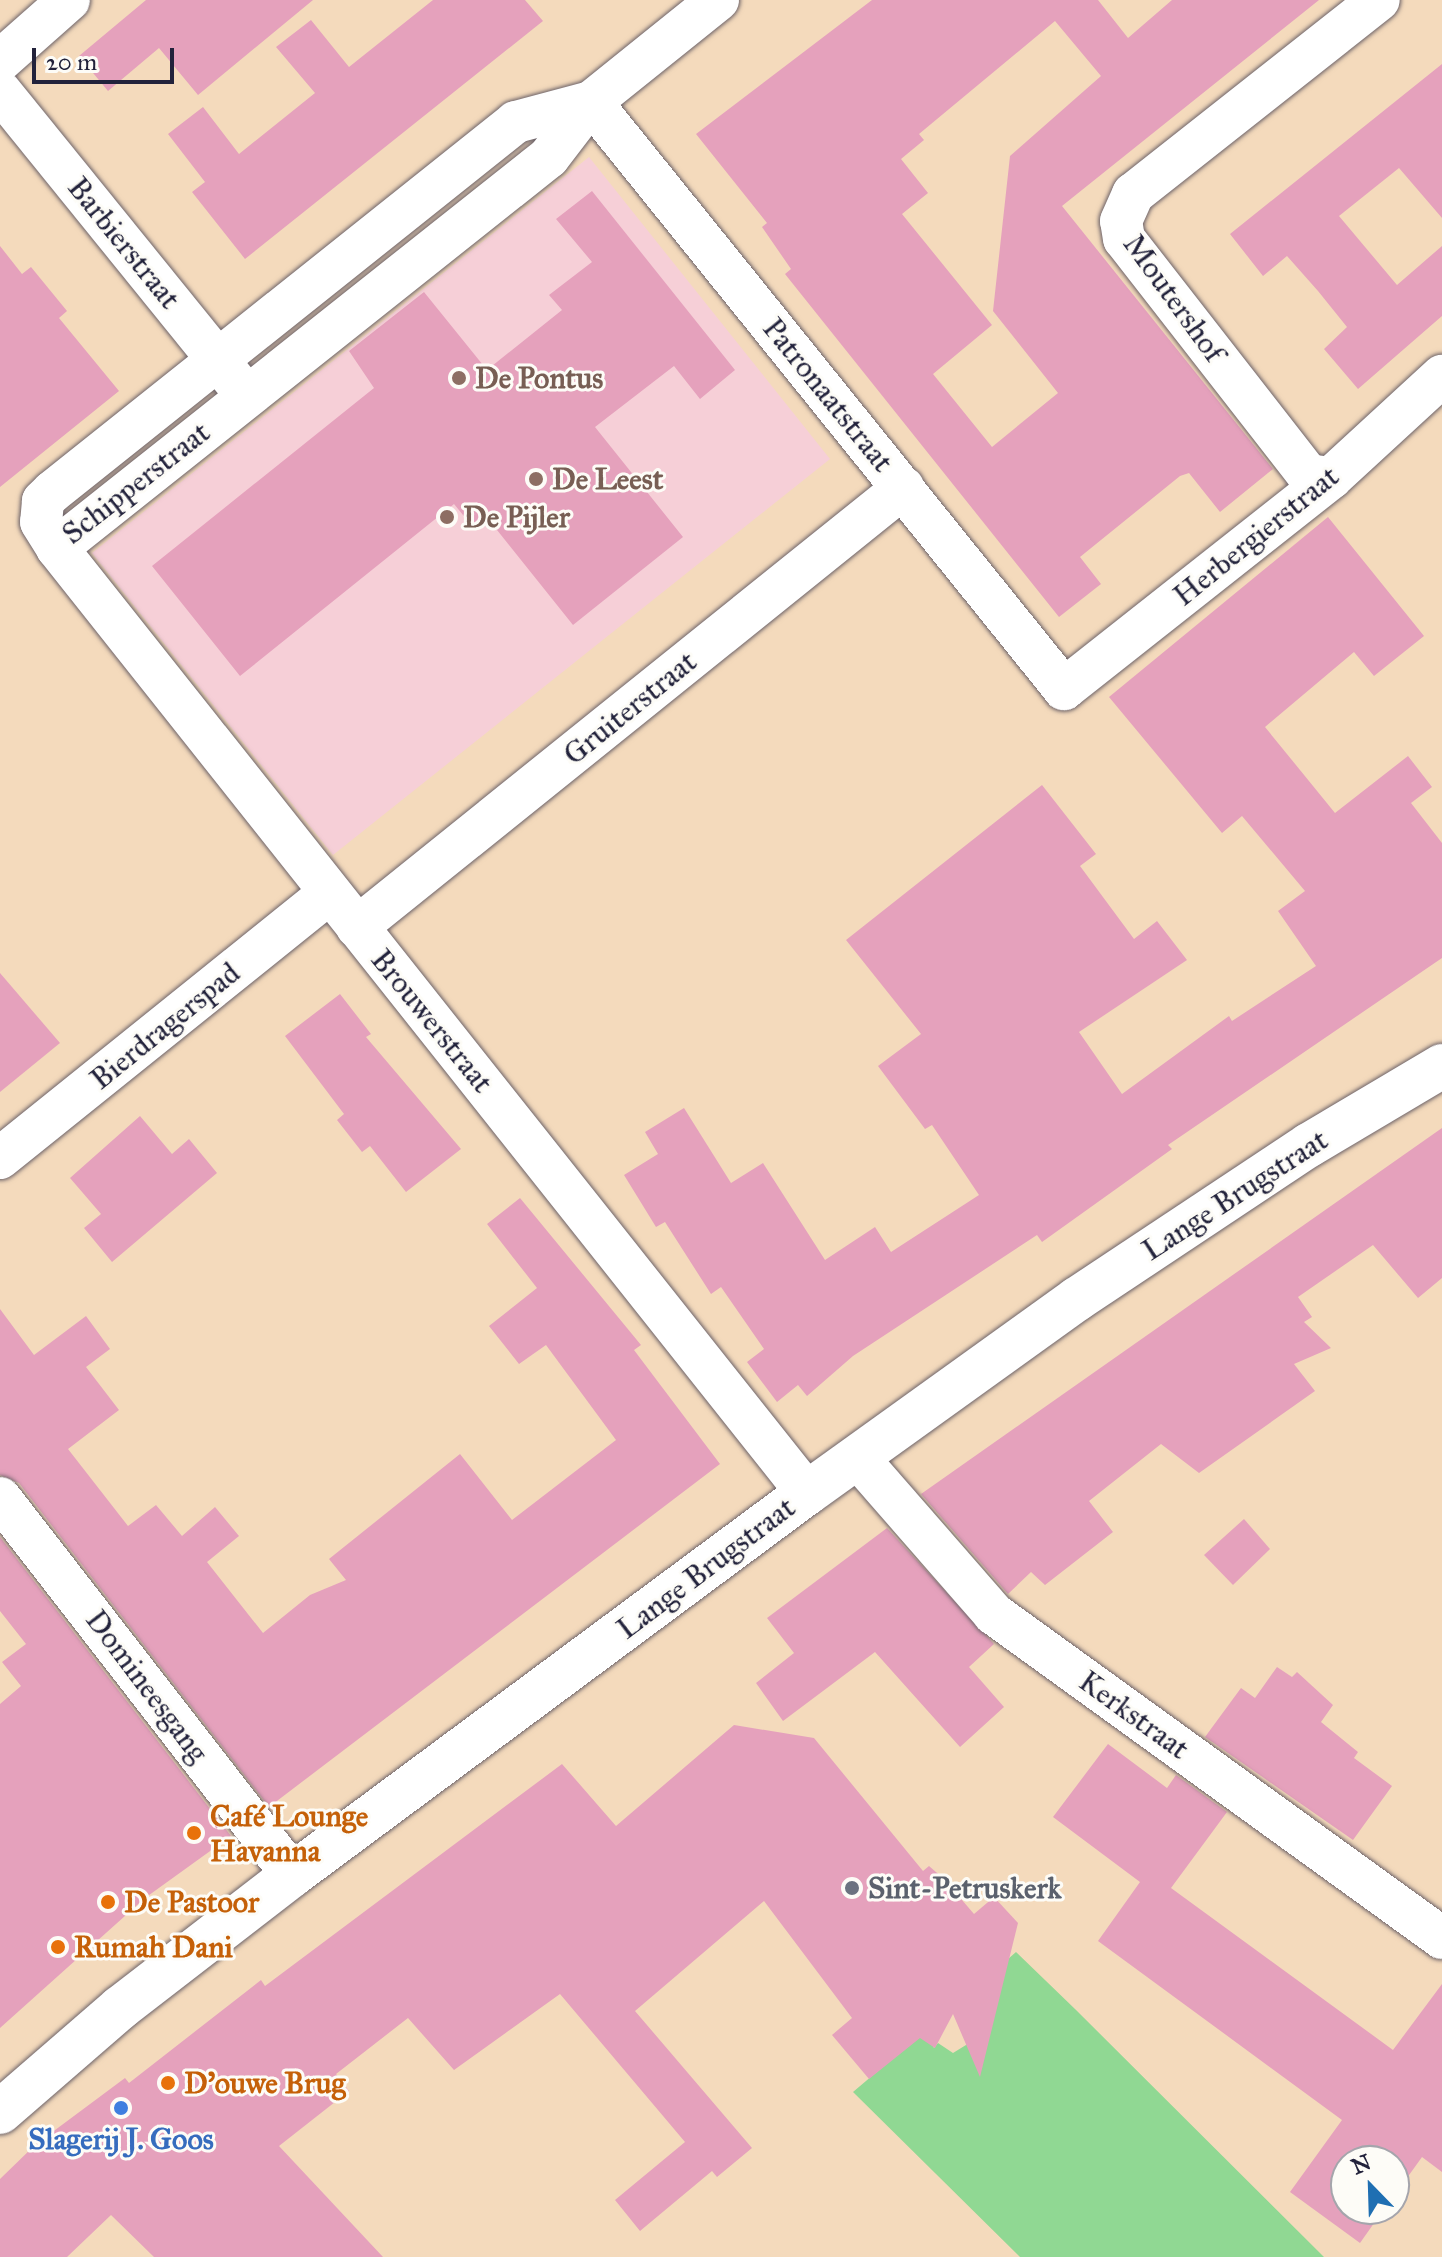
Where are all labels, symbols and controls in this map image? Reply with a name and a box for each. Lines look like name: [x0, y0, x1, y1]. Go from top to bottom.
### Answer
scale bar: [36, 32, 178, 82]
text: 20 m: [46, 47, 97, 77]
street label: Barbierstraat: [60, 170, 188, 316]
street label: Moutershof: [1116, 227, 1232, 369]
street label: Patronaatstraat: [755, 311, 901, 479]
place label: De Pontus: [475, 360, 603, 396]
marker: De Pontus: [450, 369, 468, 387]
street label: Schipperstraat: [55, 414, 217, 552]
street label: Herbergierstraat: [1166, 458, 1346, 614]
place label: De Leest: [552, 461, 663, 497]
marker: De Leest: [527, 470, 545, 488]
place label: De Pijler: [463, 499, 570, 535]
marker: De Pijler: [438, 508, 456, 526]
street label: Gruiterstraat: [556, 643, 704, 773]
street label: Brouwerstraat: [363, 942, 501, 1100]
street label: Bierdragerspad: [83, 955, 247, 1097]
street label: Lange Brugstraat: [1136, 1122, 1334, 1268]
street label: Lange Brugstraat: [610, 1489, 802, 1647]
street label: Domineesgang: [78, 1603, 216, 1769]
street label: Kerkstraat: [1072, 1663, 1196, 1767]
place label: Café Lounge Havanna: [210, 1798, 368, 1868]
marker: Café Lounge Havanna: [185, 1824, 203, 1842]
place label: Sint-Petruskerk: [868, 1870, 1061, 1906]
marker: Sint-Petruskerk: [843, 1879, 861, 1897]
place label: De Pastoor: [124, 1884, 259, 1920]
marker: De Pastoor: [99, 1893, 117, 1911]
place label: Rumah Dani: [74, 1929, 233, 1965]
marker: Rumah Dani: [49, 1938, 67, 1956]
place label: D'ouwe Brug: [184, 2065, 345, 2101]
marker: D'ouwe Brug: [159, 2074, 177, 2092]
marker: Slagerij J. Goos: [112, 2099, 130, 2117]
place label: Slagerij J. Goos: [28, 2121, 214, 2157]
north arrow: [1330, 2145, 1410, 2225]
text: N: [1347, 2148, 1375, 2180]

